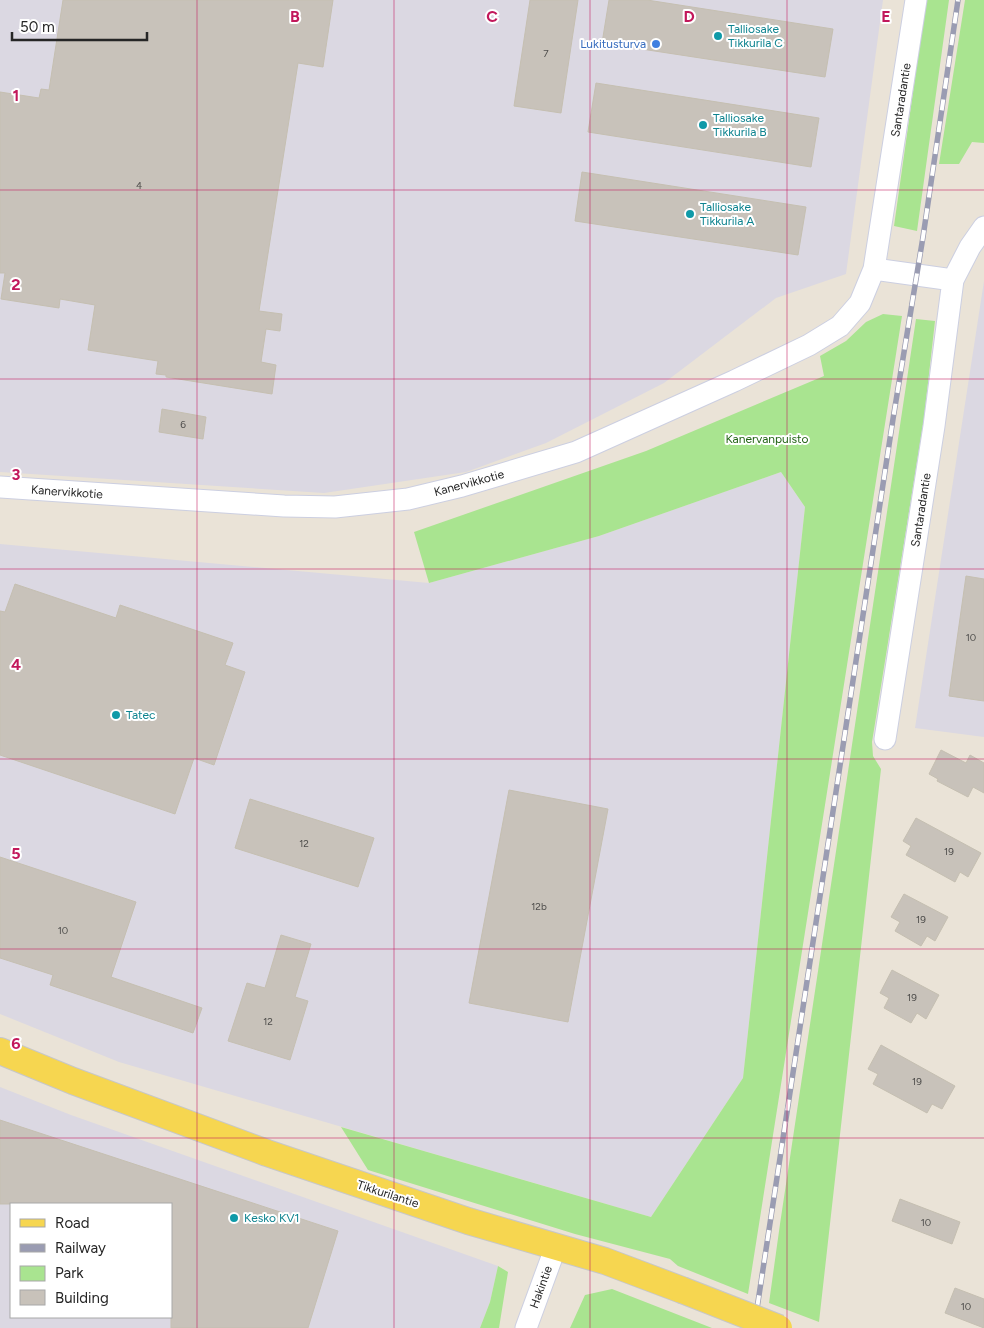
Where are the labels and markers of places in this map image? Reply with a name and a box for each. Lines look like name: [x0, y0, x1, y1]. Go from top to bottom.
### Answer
place label: Talliosake Tikkurila C: [728, 22, 783, 50]
marker: Talliosake Tikkurila C: [712, 30, 724, 42]
place label: Lukitusturva: [580, 37, 646, 51]
marker: Lukitusturva: [650, 38, 662, 50]
place label: Talliosake Tikkurila B: [713, 111, 767, 139]
marker: Talliosake Tikkurila B: [697, 119, 709, 131]
place label: Talliosake Tikkurila A: [700, 200, 754, 228]
marker: Talliosake Tikkurila A: [684, 208, 696, 220]
place label: Tatec: [126, 708, 156, 722]
marker: Tatec: [110, 709, 122, 721]
place label: Kesko KV1: [244, 1211, 300, 1225]
marker: Kesko KV1: [228, 1212, 240, 1224]

